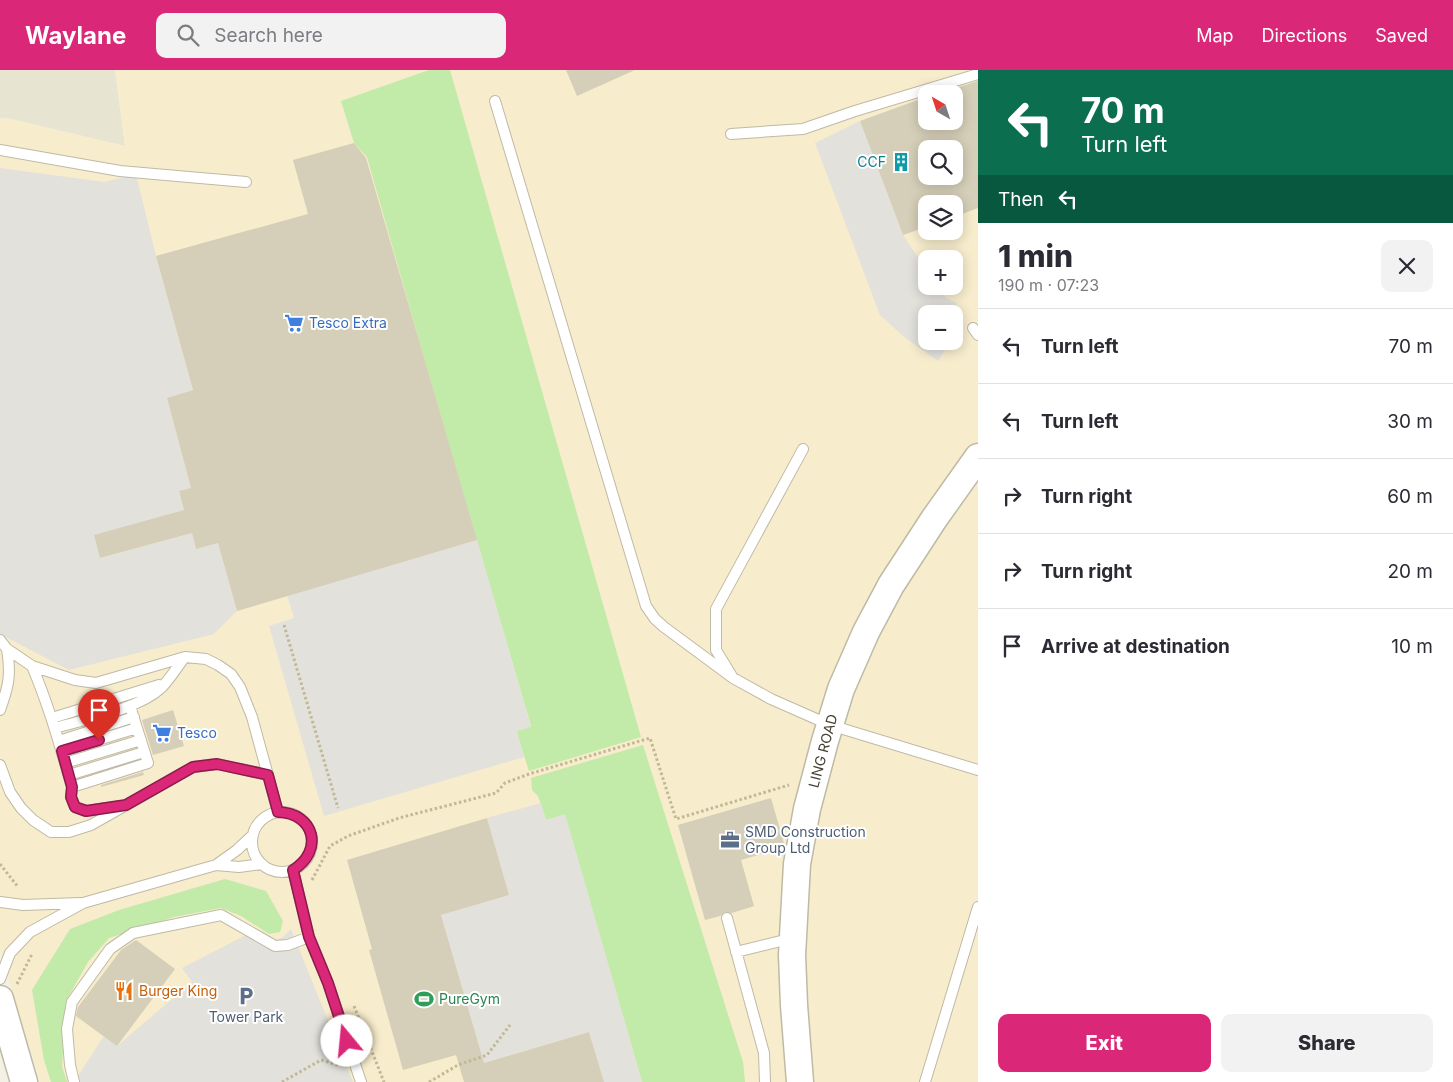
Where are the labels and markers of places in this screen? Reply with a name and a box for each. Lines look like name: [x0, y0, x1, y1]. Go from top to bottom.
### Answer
building icon: CCF: [890, 151, 912, 173]
place label: CCF: [857, 153, 886, 170]
supermarket icon: Tesco Extra: [283, 312, 305, 334]
place label: Tesco Extra: [309, 314, 387, 331]
pin: [78, 689, 120, 740]
supermarket icon: Tesco: [151, 722, 173, 744]
place label: Tesco: [177, 724, 217, 741]
place label: SMD Construction Group Ltd: [745, 823, 866, 856]
office icon: SMD Construction Group Ltd: [719, 829, 741, 851]
restaurant icon: Burger King: [113, 980, 135, 1002]
place label: Burger King: [139, 982, 217, 999]
parking icon: Tower Park: [235, 985, 257, 1007]
sports icon: PureGym: [413, 988, 435, 1010]
place label: PureGym: [439, 990, 500, 1007]
place label: Tower Park: [209, 1008, 284, 1025]

